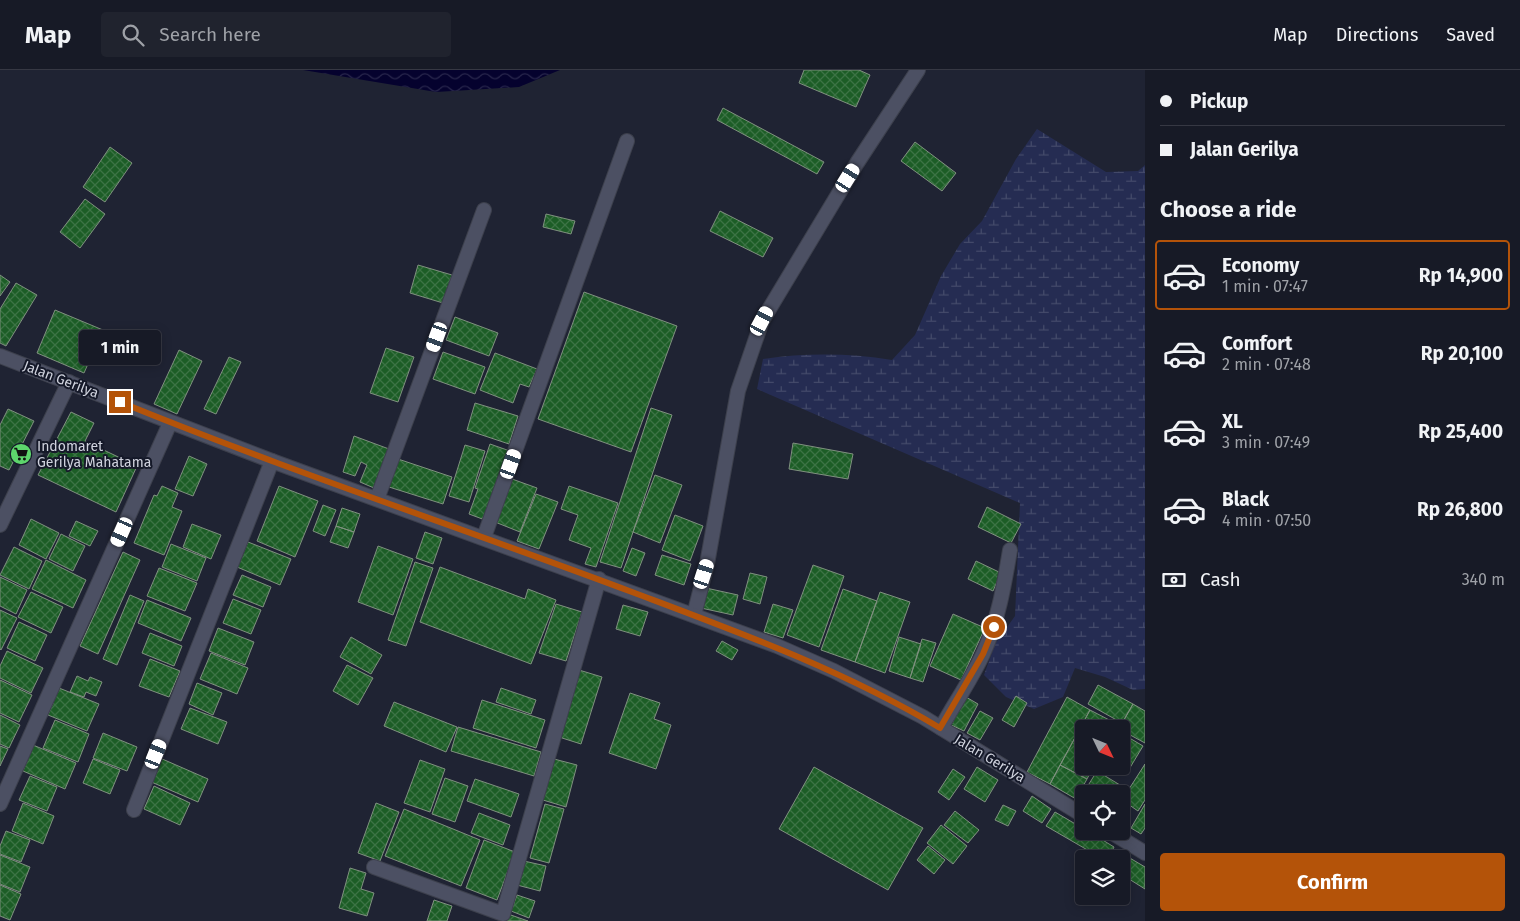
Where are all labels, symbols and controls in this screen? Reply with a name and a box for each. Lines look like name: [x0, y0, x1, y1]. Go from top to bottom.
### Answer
search box: [101, 12, 451, 57]
text: Map: [25, 21, 71, 49]
icon: search: [119, 21, 147, 49]
text: Search here: [159, 23, 261, 46]
text: Map: [1273, 24, 1308, 46]
text: Directions: [1336, 24, 1418, 46]
text: Saved: [1446, 24, 1495, 46]
text: Pickup: [1190, 90, 1248, 113]
text: Jalan Gerilya: [1190, 138, 1299, 161]
car: [833, 161, 862, 195]
text: Choose a ride: [1160, 196, 1296, 223]
icon: car: [1162, 253, 1207, 298]
text: Economy: [1222, 254, 1299, 277]
text: Rp 14,900: [1419, 264, 1503, 287]
text: 1 min · 07:47: [1222, 277, 1308, 296]
car: [748, 304, 775, 338]
car: [424, 320, 449, 354]
callout: 1 min: [79, 330, 161, 364]
icon: car: [1162, 331, 1207, 376]
text: Comfort: [1222, 332, 1292, 355]
text: 1 min: [101, 338, 139, 357]
text: Rp 20,100: [1421, 342, 1503, 365]
text: 2 min · 07:48: [1222, 355, 1311, 374]
street label: Jalan Gerilya: [21, 357, 101, 402]
route end: [109, 391, 131, 413]
icon: car: [1162, 409, 1207, 454]
text: XL: [1222, 410, 1243, 433]
text: Rp 25,400: [1418, 420, 1503, 443]
text: 3 min · 07:49: [1222, 433, 1310, 452]
place label: Indomaret Gerilya Mahatama: [37, 438, 151, 471]
supermarket icon: Indomaret Gerilya Mahatama: [9, 442, 33, 466]
car: [498, 447, 523, 481]
icon: car: [1162, 487, 1207, 532]
text: Black: [1222, 488, 1269, 511]
text: Rp 26,800: [1417, 498, 1503, 521]
text: 4 min · 07:50: [1222, 511, 1311, 530]
car: [109, 515, 134, 549]
car: [692, 557, 715, 591]
icon: cash: [1160, 566, 1188, 594]
text: Cash: [1200, 568, 1241, 591]
text: 340 m: [1462, 570, 1505, 589]
route start: [983, 616, 1005, 638]
north arrow: [1075, 720, 1130, 775]
map controls: [1075, 720, 1130, 905]
street label: Jalan Gerilya: [951, 731, 1028, 786]
car: [143, 737, 168, 771]
button: locate: [1075, 785, 1130, 840]
button: layers: [1075, 850, 1130, 905]
button: Confirm: [1160, 853, 1505, 911]

